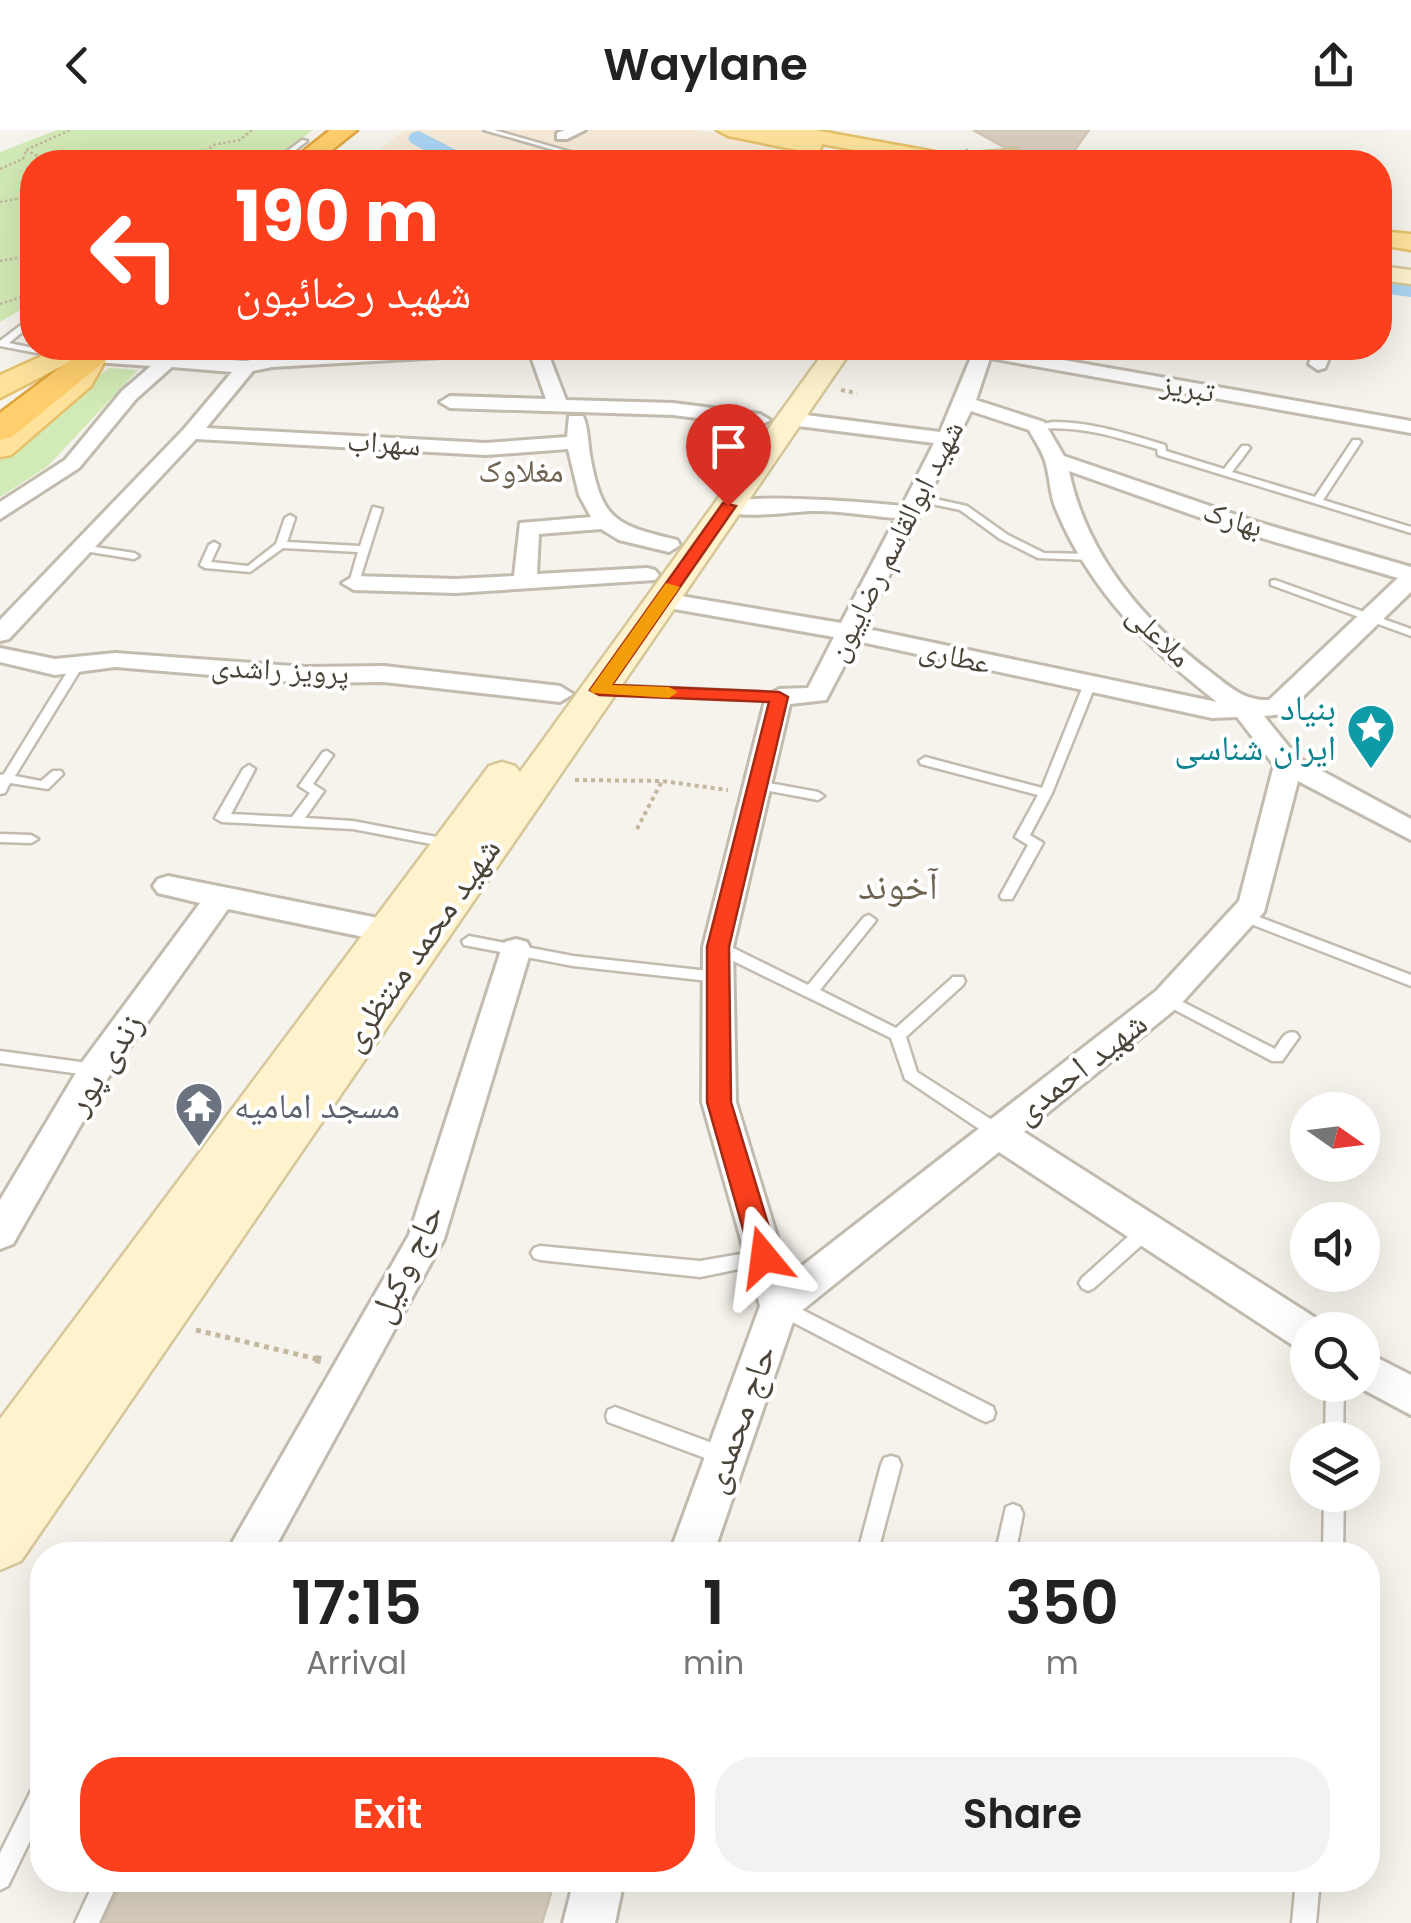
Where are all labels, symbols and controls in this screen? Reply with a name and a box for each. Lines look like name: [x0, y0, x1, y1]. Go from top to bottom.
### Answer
text: Waylane: [603, 33, 808, 96]
icon: back: [50, 38, 105, 93]
icon: share: [1306, 38, 1361, 93]
text: 190 m: [235, 167, 439, 266]
icon: left: [70, 190, 200, 320]
text: شهید رضائیون: [235, 261, 471, 324]
street label: تبریز: [1157, 362, 1218, 413]
pin: [686, 404, 771, 507]
street label: شهید ابوالقاسم رضاییون: [815, 413, 974, 669]
street label: سهراب: [346, 418, 422, 467]
icon: arrive: [701, 419, 756, 474]
district label: مغلاوک: [478, 448, 564, 493]
street label: بهارک: [1198, 489, 1268, 548]
street label: ملاعلی: [1117, 594, 1201, 677]
street label: عطاری: [915, 626, 995, 685]
street label: پرویز راشدی: [210, 644, 350, 695]
place label: بنیاد ایران شناسی: [1174, 683, 1336, 772]
place icon: بنیاد ایران شناسی: [1345, 702, 1397, 770]
street label: شهید محمد منتظری: [327, 827, 512, 1061]
district label: آخوند: [858, 859, 939, 912]
street label: شهید احمدی: [1002, 999, 1157, 1135]
street label: زندی پور: [52, 1002, 155, 1124]
temple icon: مسجد امامیه: [173, 1080, 225, 1148]
place label: مسجد امامیه: [234, 1081, 400, 1130]
north arrow: [1290, 1092, 1380, 1182]
map controls: [1290, 1092, 1380, 1512]
street label: حاج وکیل: [356, 1195, 455, 1331]
button: sound: [1290, 1202, 1380, 1292]
position arrow: [712, 1205, 816, 1309]
button: search: [1290, 1312, 1380, 1402]
street label: حاج محمدی: [689, 1338, 788, 1500]
button: layers: [1290, 1422, 1380, 1512]
text: 17:15: [291, 1561, 422, 1645]
text: 1: [703, 1561, 725, 1645]
text: 350: [1005, 1561, 1119, 1645]
text: Arrival: [306, 1640, 407, 1685]
text: min: [683, 1640, 744, 1685]
text: m: [1046, 1640, 1079, 1685]
button: Exit: [80, 1757, 695, 1872]
button: Share: [715, 1757, 1330, 1872]

